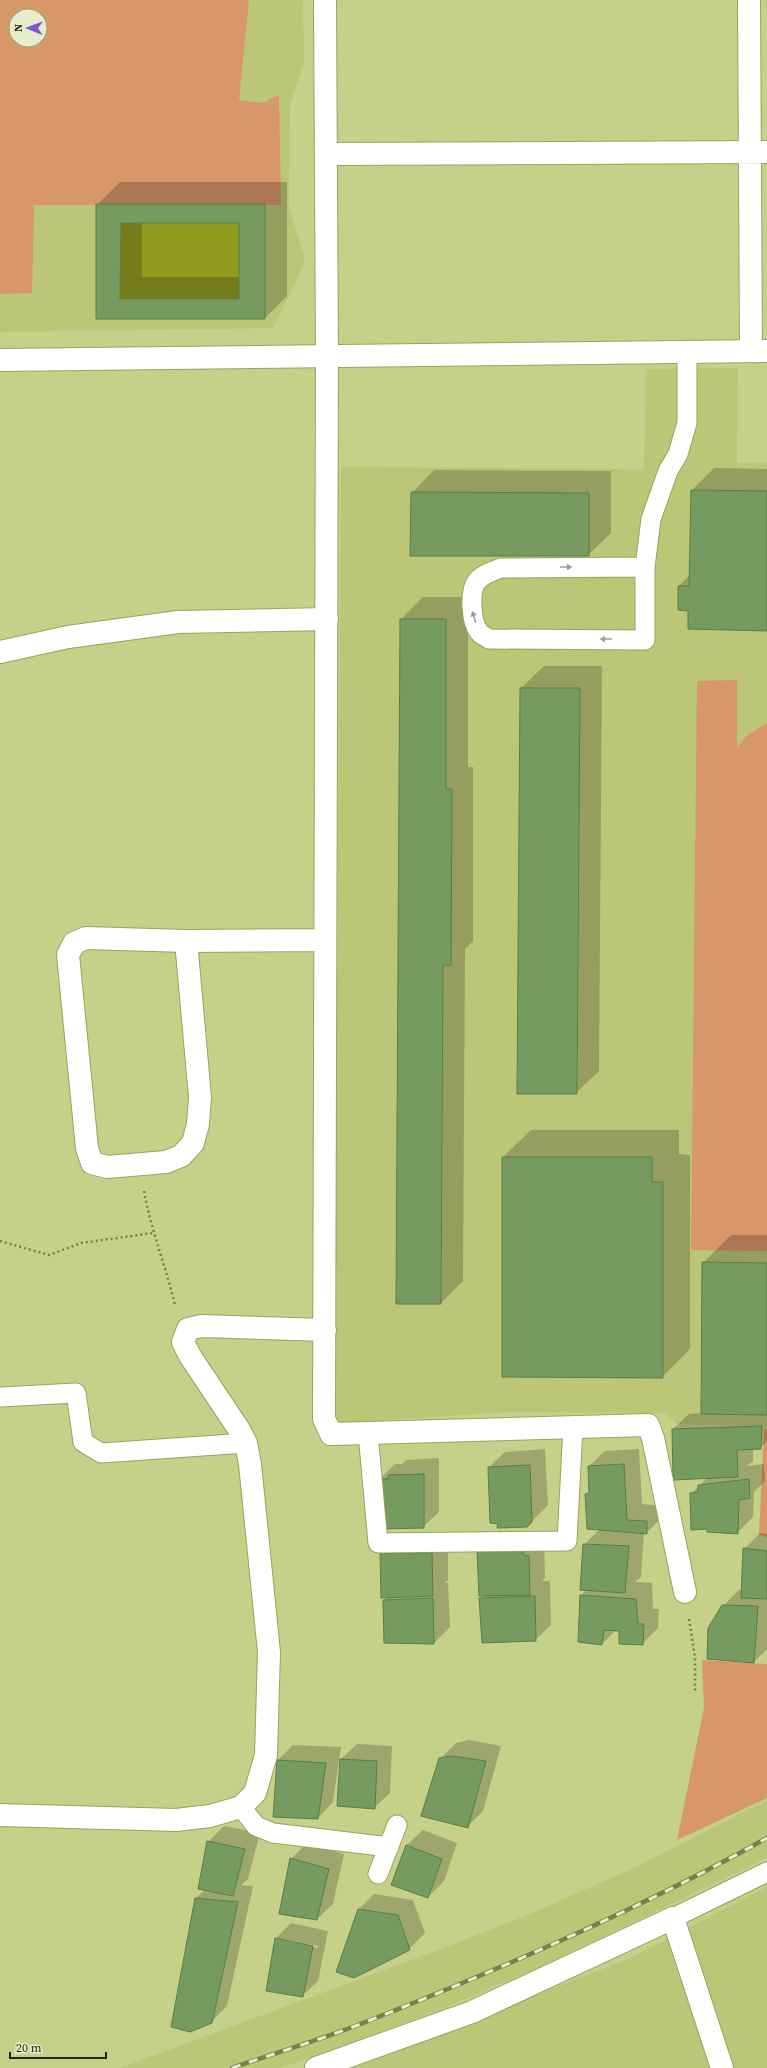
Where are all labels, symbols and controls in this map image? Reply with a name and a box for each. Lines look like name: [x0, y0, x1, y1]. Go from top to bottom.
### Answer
north arrow: [8, 8, 48, 48]
text: N: [11, 24, 26, 32]
one-way arrow: [560, 564, 572, 571]
one-way arrow: [471, 611, 477, 623]
one-way arrow: [600, 636, 612, 643]
scale bar: [10, 2034, 106, 2060]
text: 20 m: [16, 2040, 42, 2056]

